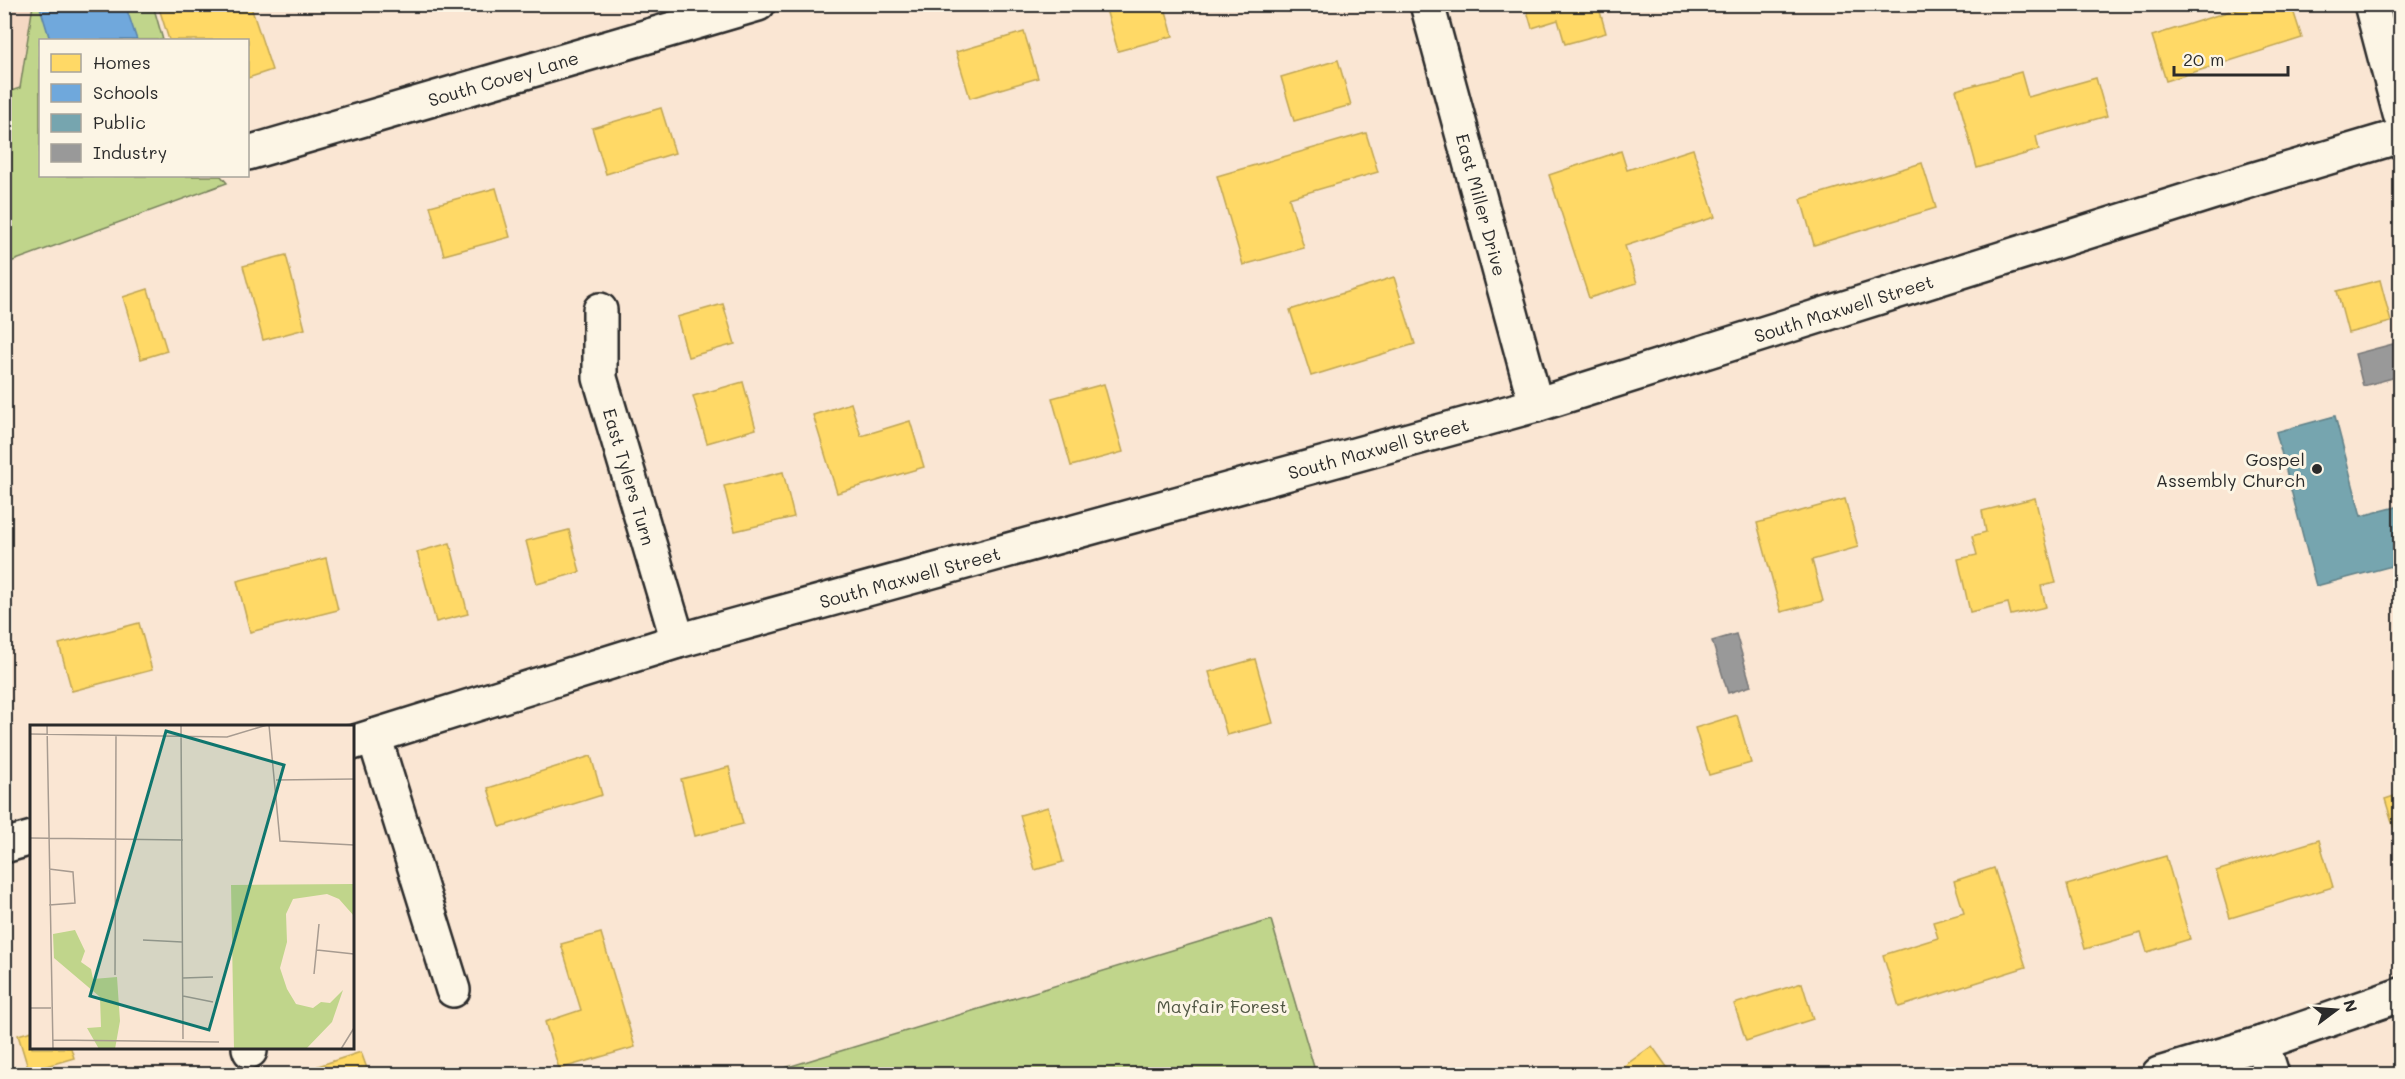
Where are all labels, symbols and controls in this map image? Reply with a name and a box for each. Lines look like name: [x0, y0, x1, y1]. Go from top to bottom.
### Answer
legend: [39, 39, 249, 177]
scale bar: [2174, 39, 2288, 77]
street label: South Covey Lane: [425, 45, 581, 112]
text: 20 m: [2183, 47, 2224, 71]
text: Homes: [93, 50, 151, 74]
text: Schools: [93, 80, 158, 104]
text: Public: [93, 110, 146, 134]
street label: East Miller Drive: [1451, 131, 1512, 279]
text: Industry: [93, 140, 167, 164]
street label: South Maxwell Street: [1751, 269, 1936, 348]
street label: East Tylers Turn: [598, 405, 661, 548]
street label: South Maxwell Street: [1285, 412, 1472, 485]
place label: Gospel Assembly Church: [2156, 447, 2305, 492]
marker: Gospel Assembly Church: [2310, 462, 2324, 476]
street label: South Maxwell Street: [817, 541, 1003, 614]
inset map: [30, 725, 354, 1049]
north arrow: [2306, 980, 2366, 1040]
park label: Mayfair Forest: [1156, 994, 1288, 1018]
text: N: [2339, 997, 2363, 1014]

